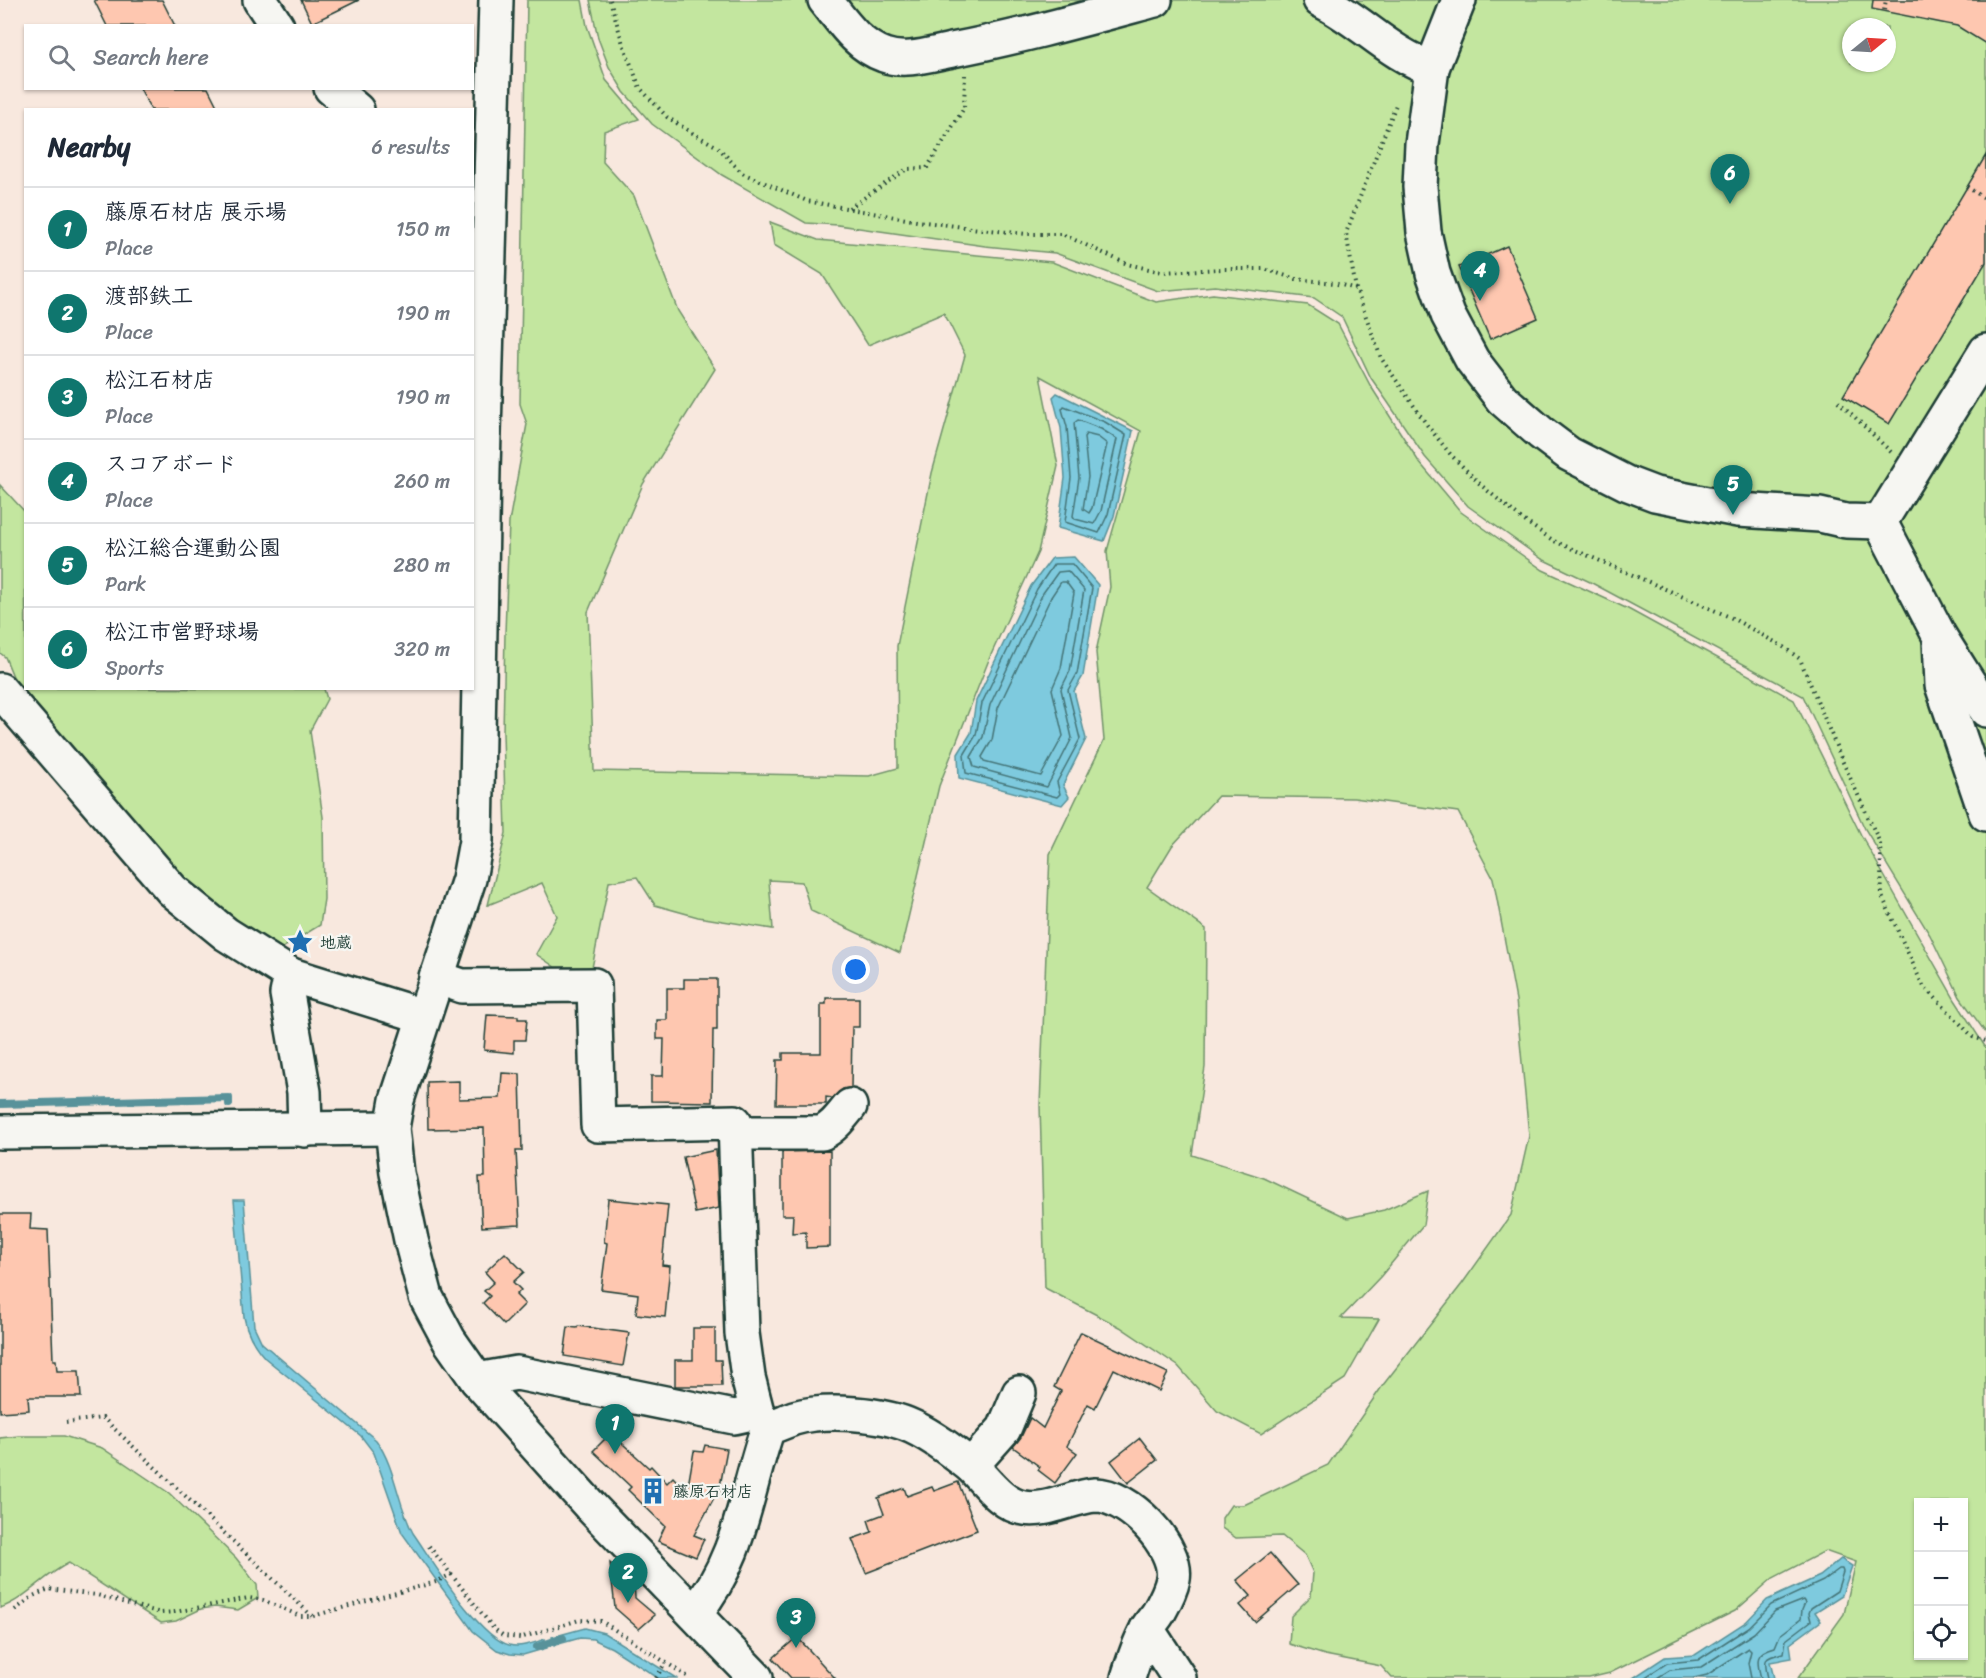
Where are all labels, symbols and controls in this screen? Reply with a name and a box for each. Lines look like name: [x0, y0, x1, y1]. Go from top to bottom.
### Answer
north arrow: [1842, 18, 1896, 72]
search box: [24, 24, 474, 90]
text: Search here: [93, 38, 209, 77]
icon: search: [45, 41, 78, 74]
text: Nearby: [48, 124, 130, 170]
text: 6 results: [371, 130, 450, 165]
pin: 6: [1710, 154, 1750, 204]
text: 藤原石材店 展示場: [105, 192, 287, 231]
text: 1: [63, 212, 72, 247]
text: 150 m: [396, 212, 450, 247]
text: Place: [105, 231, 153, 266]
pin: 4: [1460, 252, 1500, 301]
text: 渡部鉄工: [105, 276, 193, 315]
text: 2: [62, 296, 73, 331]
text: 190 m: [396, 296, 450, 331]
text: Place: [105, 315, 153, 350]
text: 松江石材店: [105, 360, 215, 399]
text: 3: [62, 380, 73, 415]
text: 190 m: [396, 380, 450, 415]
text: Place: [105, 399, 153, 434]
text: スコアボード: [105, 444, 237, 483]
text: 4: [61, 464, 74, 499]
text: 260 m: [394, 464, 450, 499]
pin: 5: [1714, 466, 1752, 515]
text: Place: [105, 483, 153, 518]
text: 松江総合運動公園: [105, 528, 281, 567]
text: 5: [61, 548, 74, 583]
text: 280 m: [393, 548, 450, 583]
text: Park: [105, 567, 146, 602]
text: 松江市営野球場: [105, 612, 259, 651]
text: 6: [62, 632, 73, 667]
text: 320 m: [394, 632, 450, 667]
text: Sports: [105, 651, 164, 686]
place icon: 地蔵: [285, 927, 315, 957]
place label: 地蔵: [320, 928, 352, 957]
your location: [841, 955, 870, 984]
pin: 1: [596, 1404, 634, 1454]
building icon: 藤原石材店: [638, 1476, 668, 1506]
place label: 藤原石材店: [673, 1477, 753, 1506]
map controls: [1914, 1498, 1968, 1660]
button: +: [1914, 1498, 1968, 1552]
button: −: [1914, 1552, 1968, 1606]
pin: 2: [608, 1554, 648, 1603]
pin: 3: [776, 1598, 816, 1648]
button: locate: [1914, 1606, 1968, 1660]

